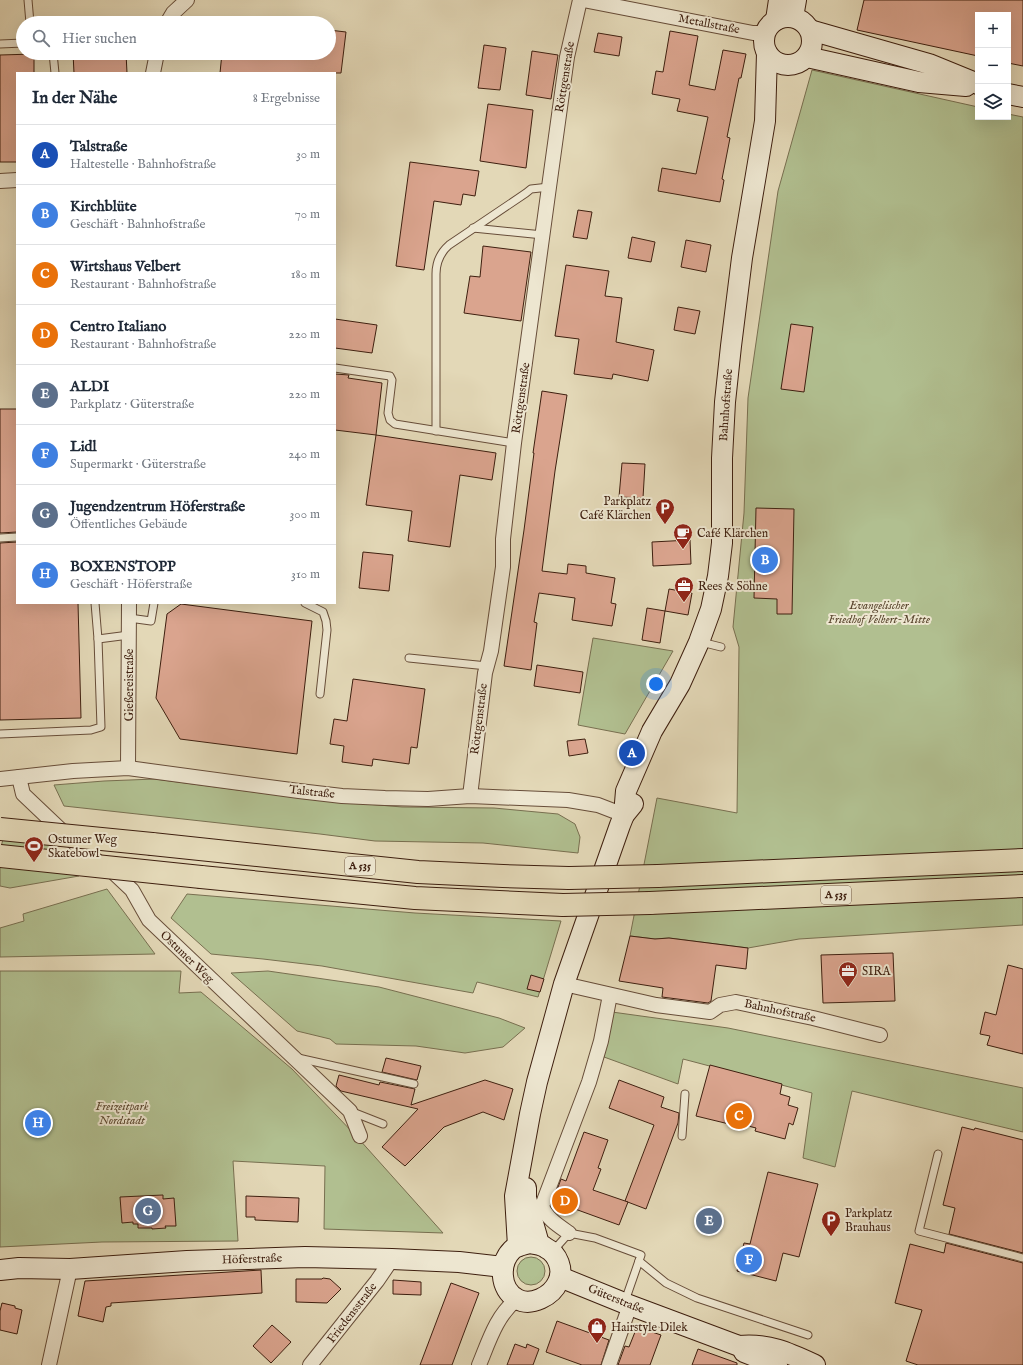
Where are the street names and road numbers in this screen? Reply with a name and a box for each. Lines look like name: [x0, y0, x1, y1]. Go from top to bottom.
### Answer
street label: Metallstraße: [677, 11, 741, 37]
street label: Röttgenstraße: [552, 40, 578, 114]
street label: Röttgenstraße: [509, 361, 533, 435]
street label: Bahnhofstraße: [716, 368, 736, 442]
street label: Gießereistraße: [122, 648, 137, 721]
street label: Röttgenstraße: [467, 682, 491, 756]
street label: Talstraße: [288, 782, 336, 802]
road number: A 535: [345, 857, 375, 875]
road number: A 535: [821, 886, 851, 904]
street label: Ostumer Weg: [157, 928, 217, 987]
street label: Bahnhofstraße: [743, 996, 818, 1026]
street label: Höferstraße: [222, 1250, 283, 1268]
street label: Friedensstraße: [324, 1279, 381, 1346]
street label: Güterstraße: [586, 1281, 647, 1317]

